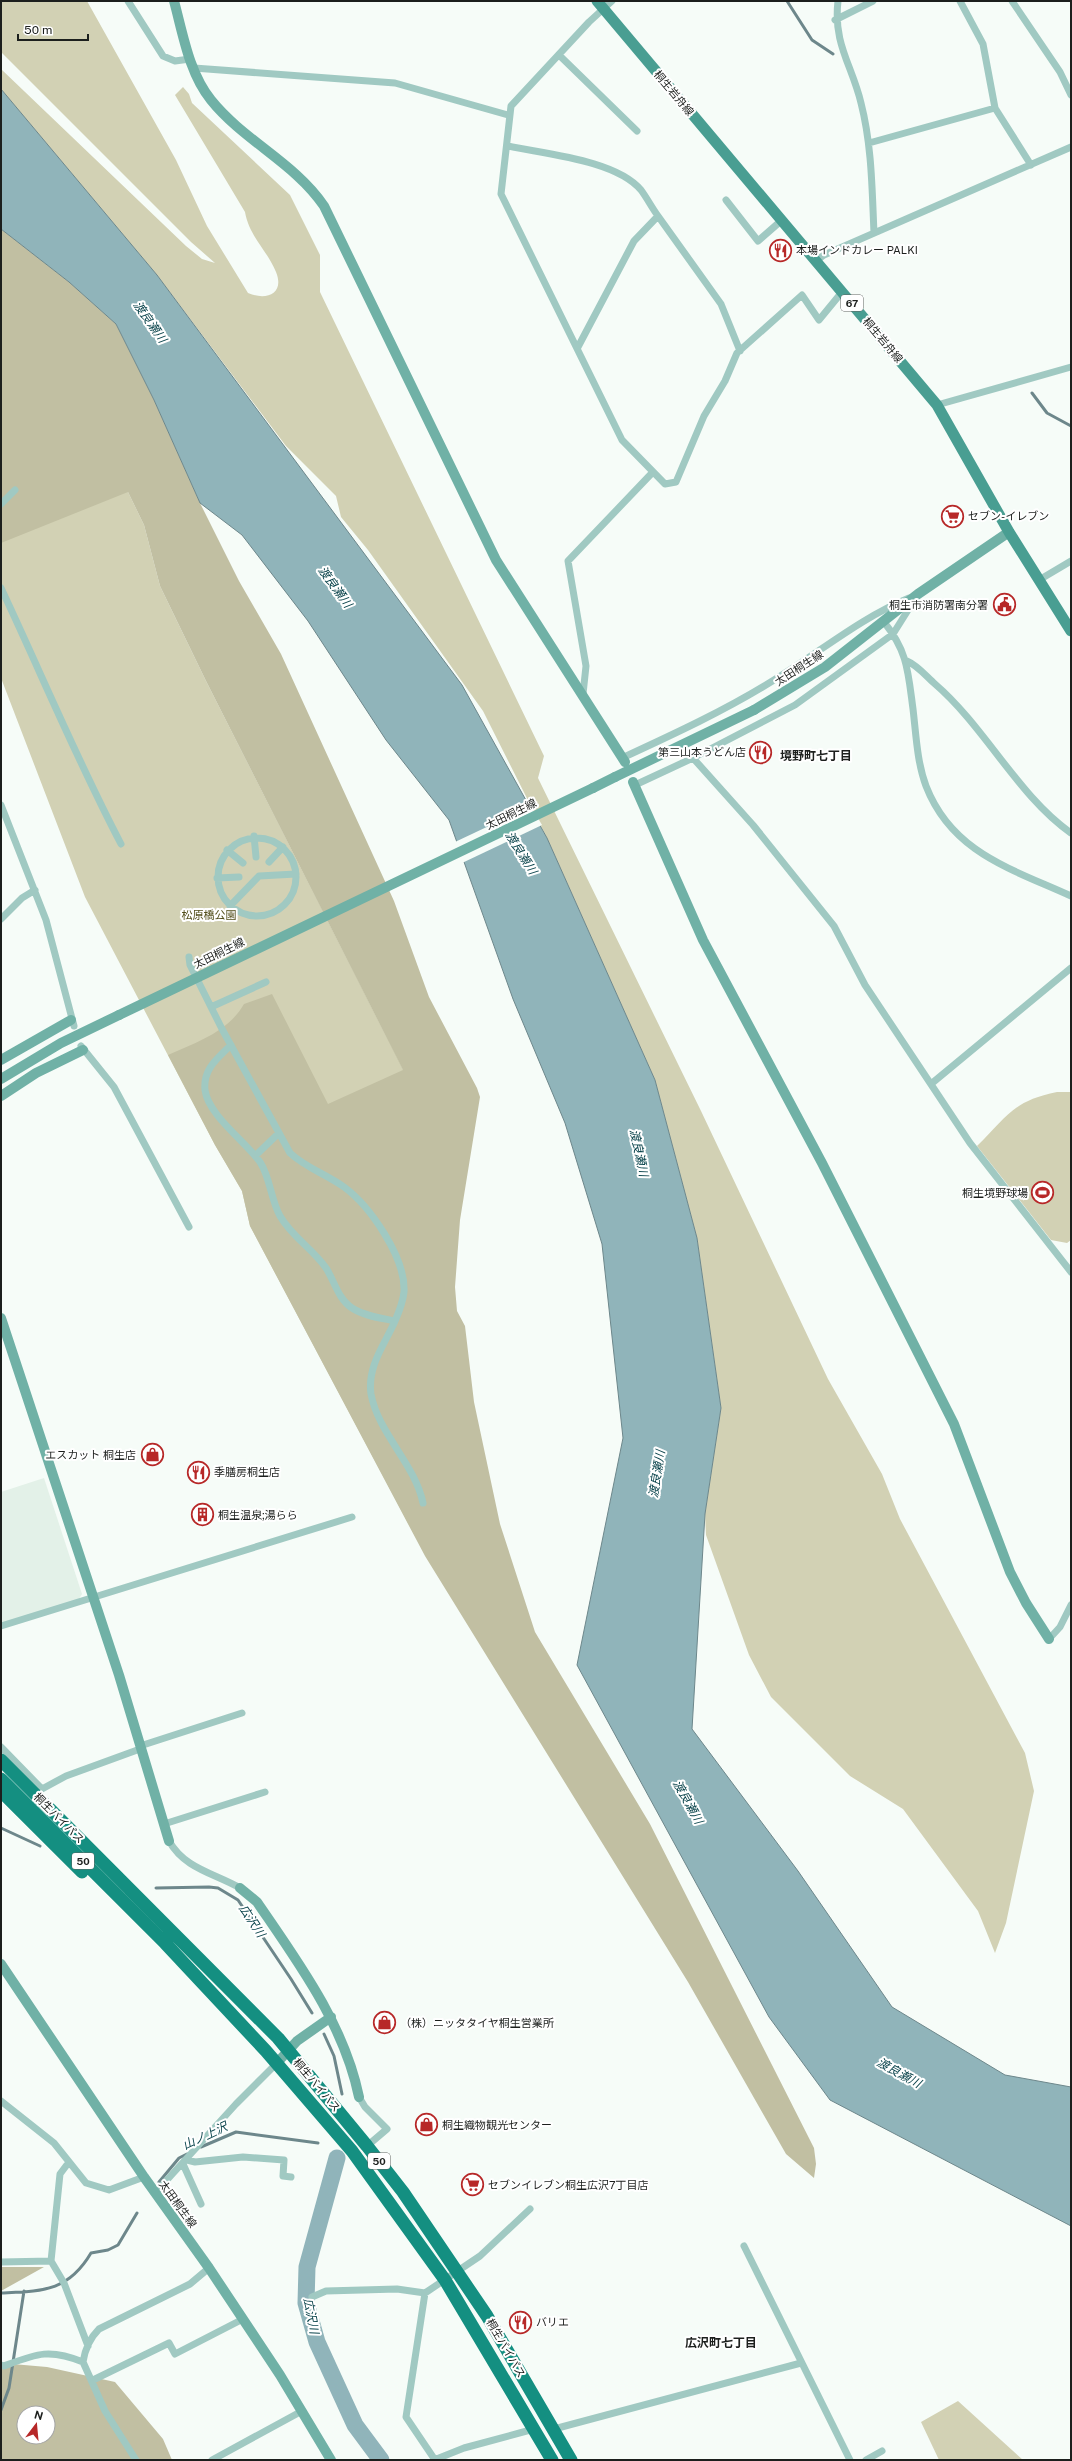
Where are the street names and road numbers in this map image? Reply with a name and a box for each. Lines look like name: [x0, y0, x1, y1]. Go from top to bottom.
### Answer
street label: 桐生岩舟線: [652, 68, 696, 118]
road number: 67: [841, 295, 863, 311]
street label: 桐生岩舟線: [861, 315, 905, 365]
street label: 太田桐生線: [773, 648, 825, 688]
street label: 太田桐生線: [484, 797, 538, 831]
street label: 太田桐生線: [192, 936, 246, 970]
street label: 桐生バイパス: [32, 1791, 86, 1845]
road number: 50: [72, 1853, 94, 1869]
street label: 桐生バイパス: [291, 2056, 343, 2114]
road number: 50: [368, 2153, 390, 2169]
street label: 太田桐生線: [157, 2178, 199, 2230]
street label: 桐生バイパス: [484, 2317, 528, 2379]

